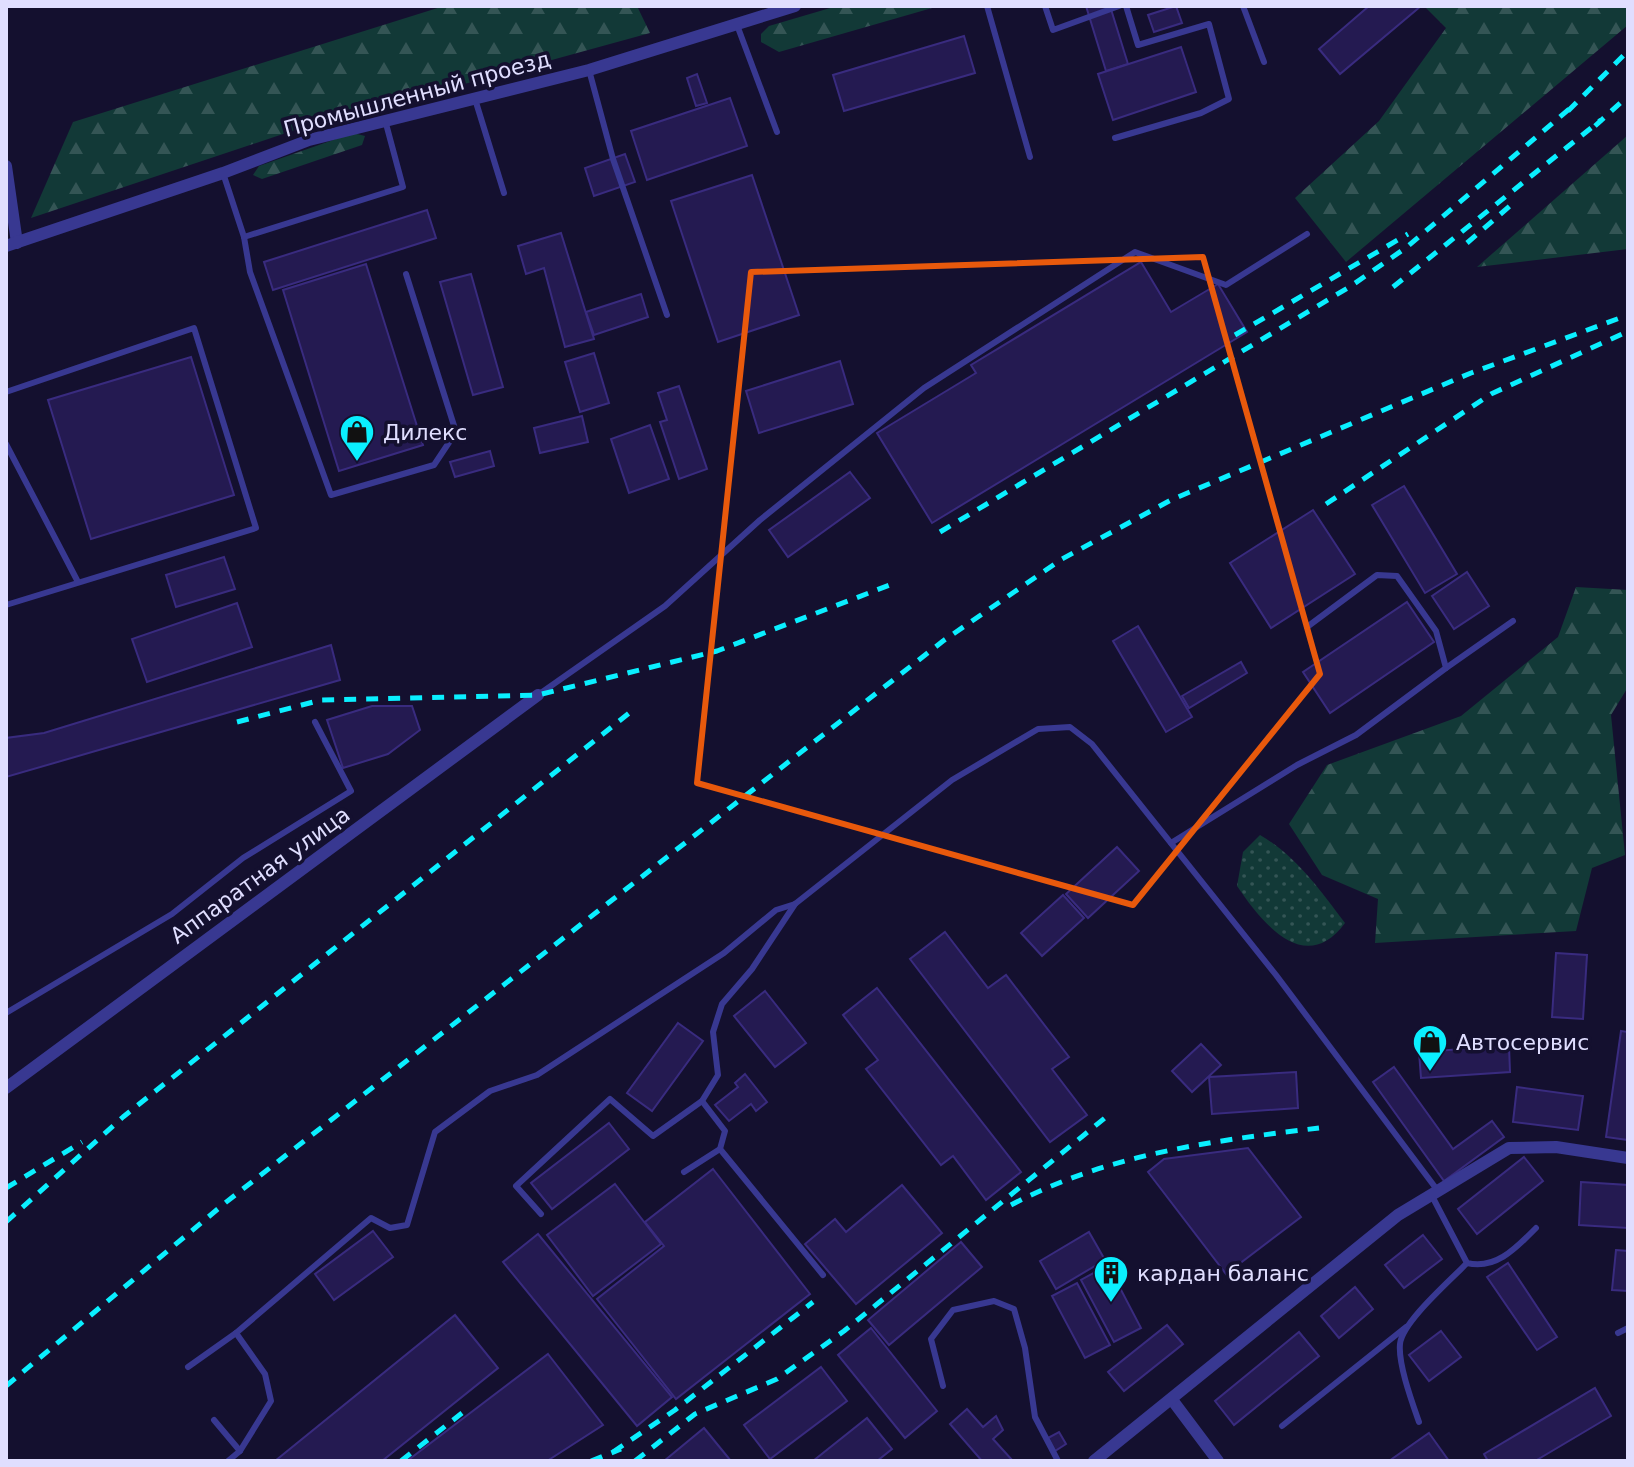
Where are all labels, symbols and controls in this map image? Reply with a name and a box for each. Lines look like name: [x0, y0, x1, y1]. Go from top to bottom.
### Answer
street label: Промышленный проезд: [281, 46, 553, 142]
shop icon: Дилекс: [338, 413, 376, 463]
place label: Дилекс: [383, 420, 467, 445]
street label: Аппаратная улица: [165, 802, 355, 948]
shop icon: Автосервис: [1411, 1023, 1449, 1073]
place label: Автосервис: [1456, 1030, 1589, 1055]
building icon: кардан баланс: [1092, 1254, 1130, 1304]
place label: кардан баланс: [1137, 1261, 1309, 1286]

